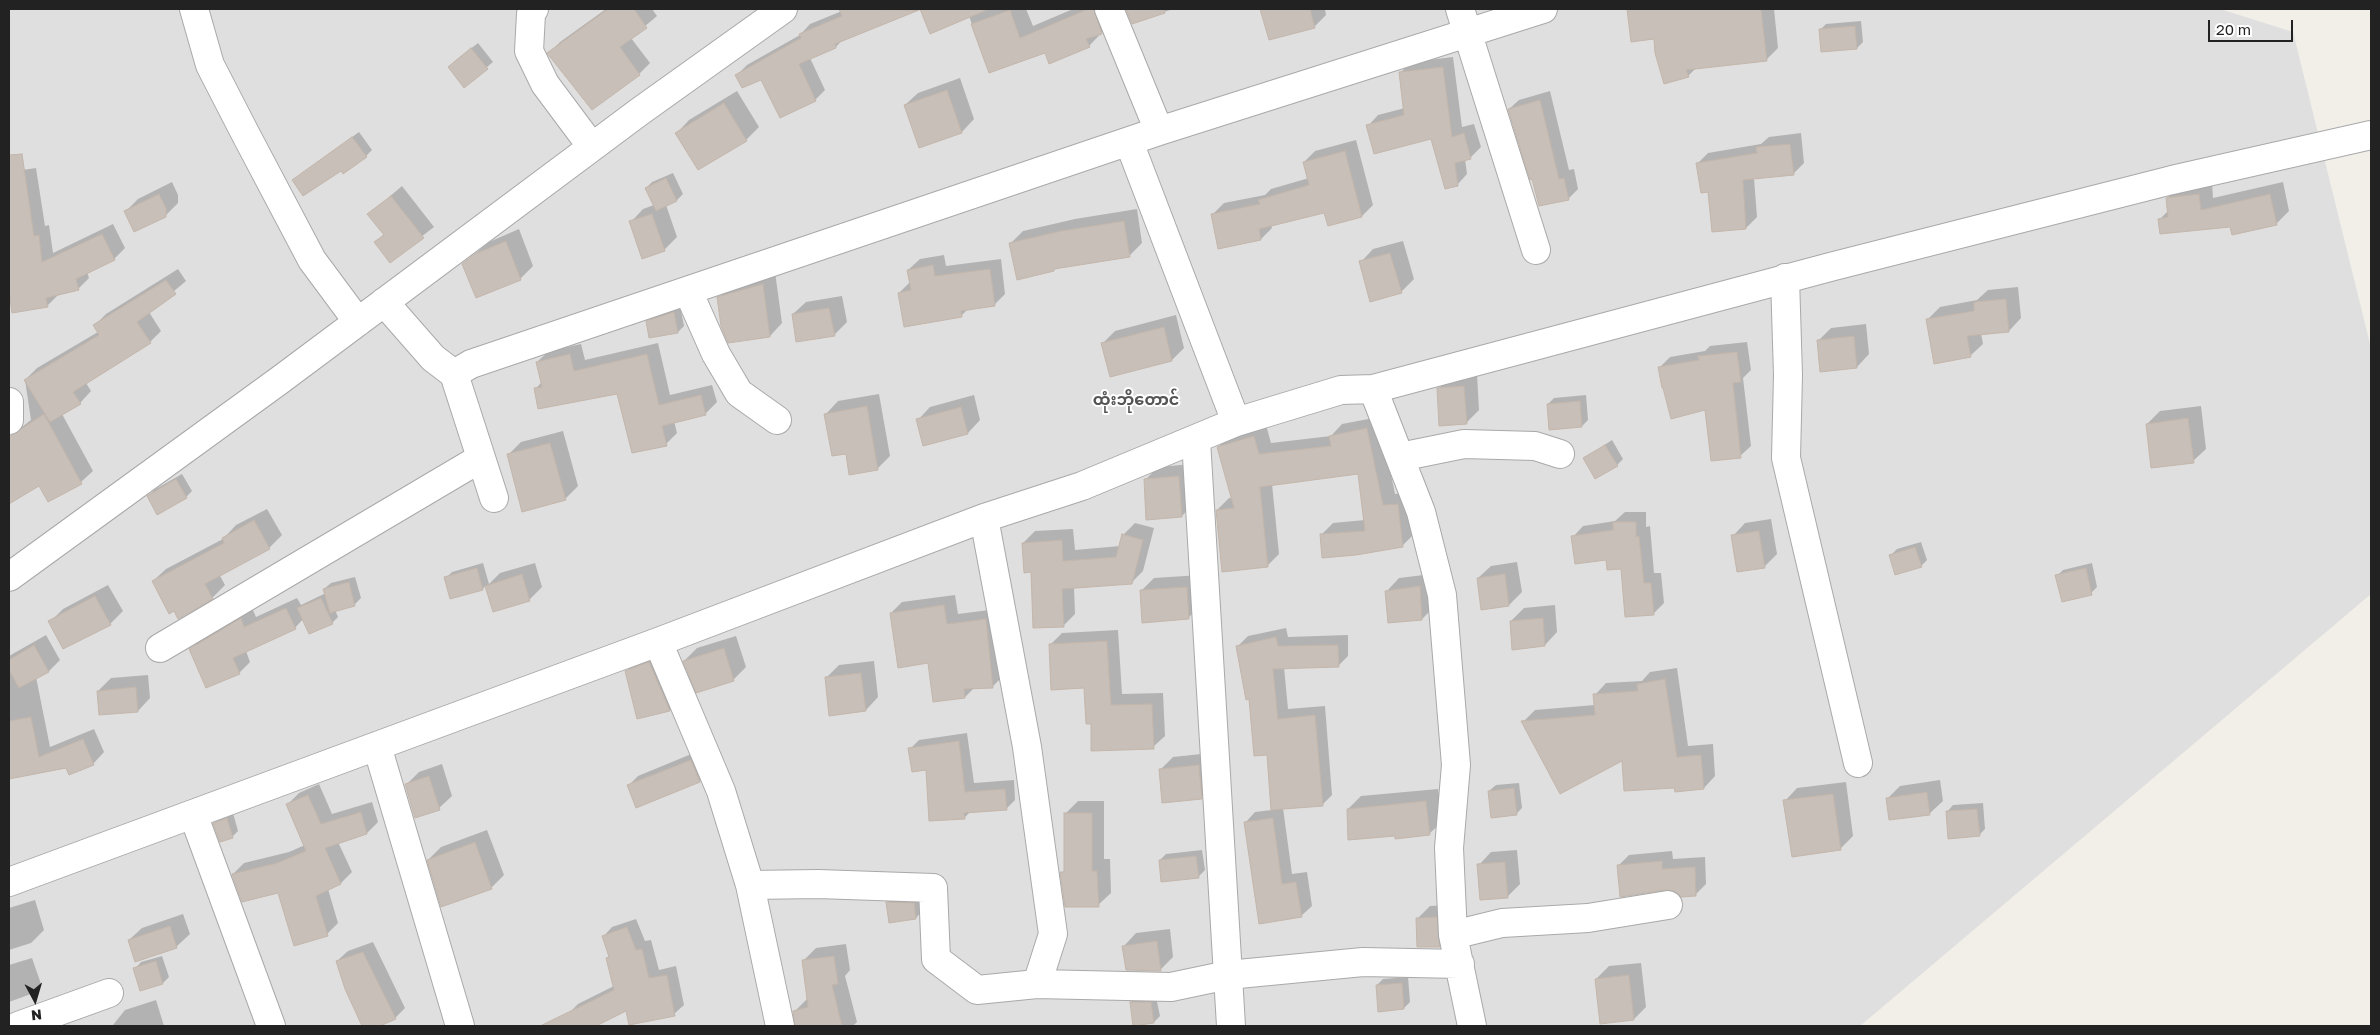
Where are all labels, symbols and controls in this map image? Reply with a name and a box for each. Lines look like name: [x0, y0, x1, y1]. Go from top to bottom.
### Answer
scale bar: [2210, 10, 2295, 42]
text: 20 m: [2216, 20, 2251, 38]
district label: ထုံးဘိုတောင်: [1093, 390, 1179, 410]
north arrow: [10, 975, 60, 1025]
text: N: [30, 1006, 43, 1024]

